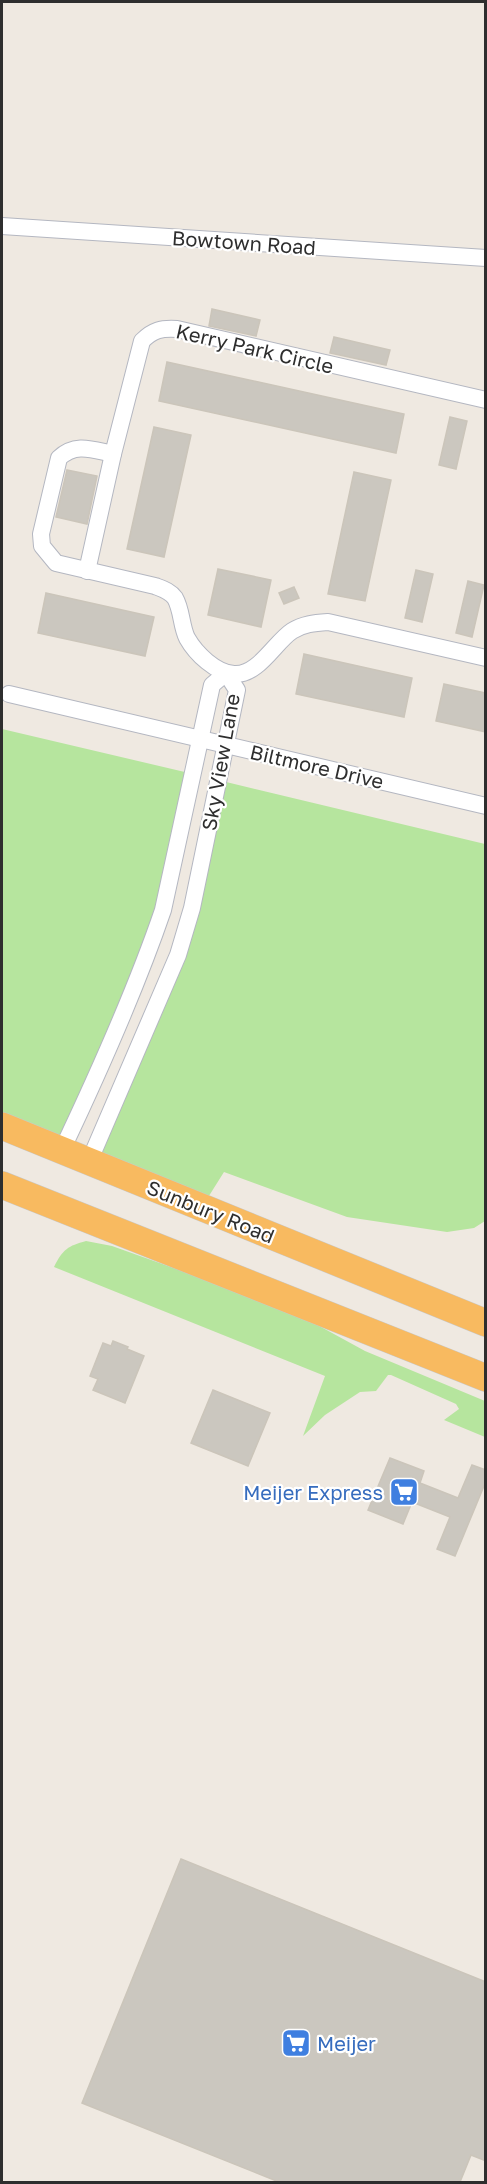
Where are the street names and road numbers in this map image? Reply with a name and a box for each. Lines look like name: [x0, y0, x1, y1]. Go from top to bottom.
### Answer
street label: Bowtown Road: [171, 225, 317, 259]
street label: Kerry Park Circle: [174, 318, 336, 378]
street label: Sky View Lane: [196, 692, 244, 832]
street label: Biltmore Drive: [248, 739, 386, 793]
street label: Sunbury Road: [144, 1175, 278, 1247]

